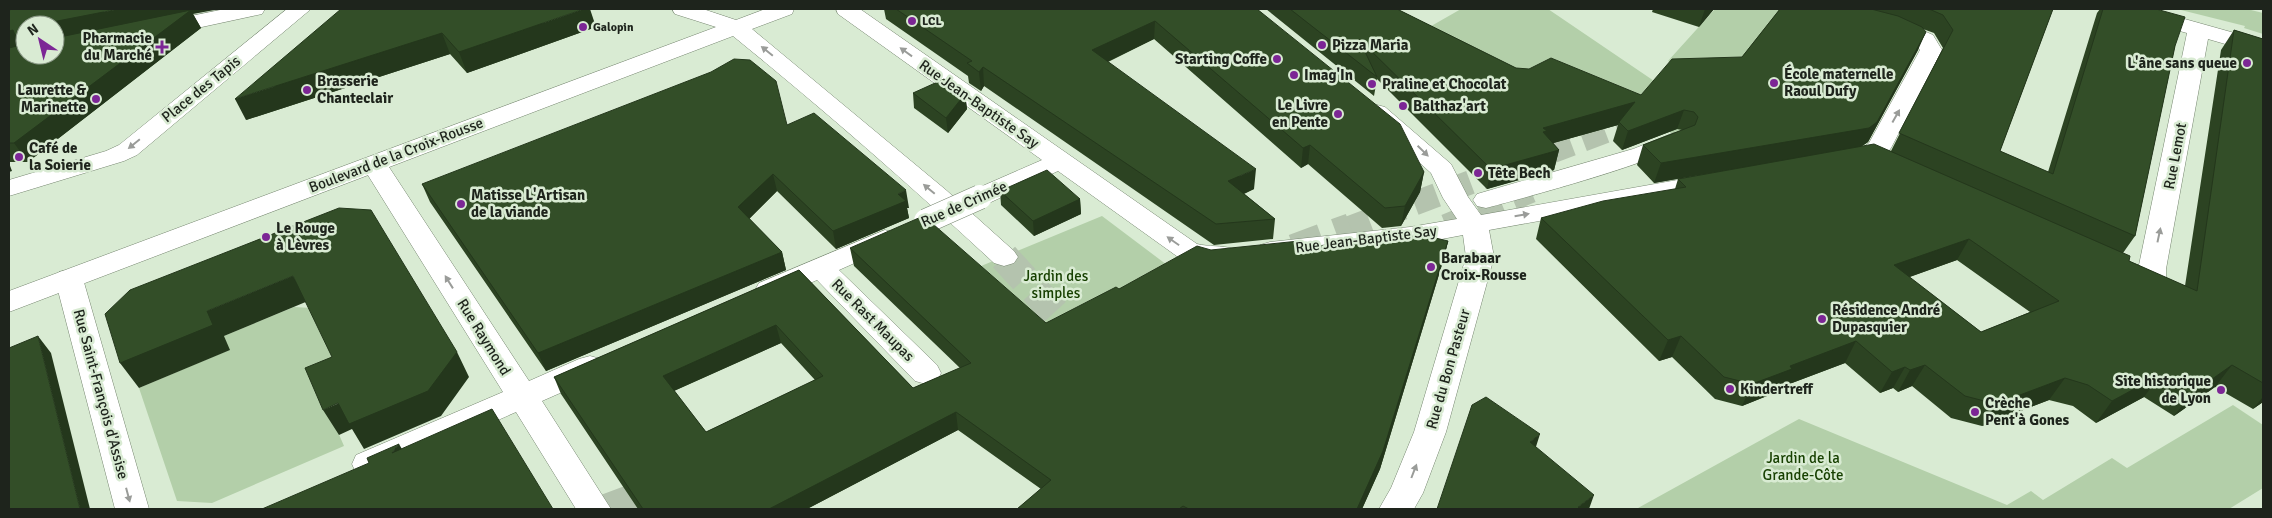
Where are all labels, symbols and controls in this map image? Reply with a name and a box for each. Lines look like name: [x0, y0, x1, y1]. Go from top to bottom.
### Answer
place label: LCL: [922, 14, 942, 29]
north arrow: [15, 15, 65, 65]
marker: LCL: [906, 15, 918, 27]
text: N: [24, 20, 42, 40]
place label: Galopin: [593, 20, 634, 35]
marker: Galopin: [577, 21, 589, 33]
place label: Pharmacie du Marché: [82, 29, 152, 64]
place label: Pizza Maria: [1332, 36, 1409, 54]
marker: Pizza Maria: [1316, 39, 1328, 51]
marker: Pharmacie du Marché: [156, 41, 168, 53]
one-way arrow: [760, 46, 773, 57]
one-way arrow: [899, 47, 913, 57]
place label: Starting Coffe: [1175, 50, 1267, 68]
street label: Place des Tapis: [158, 52, 244, 126]
marker: Starting Coffe: [1271, 53, 1283, 65]
place label: L'âne sans queue: [2127, 54, 2237, 72]
street label: Rue Jean-Baptiste Say: [916, 56, 1042, 152]
marker: L'âne sans queue: [2241, 57, 2253, 69]
place label: École maternelle Raoul Dufy: [1784, 64, 1893, 100]
place label: Imag'In: [1304, 66, 1353, 84]
marker: Imag'In: [1288, 69, 1300, 81]
place label: Brasserie Chanteclair: [317, 72, 393, 107]
place label: Praline et Chocolat: [1382, 75, 1507, 93]
marker: École maternelle Raoul Dufy: [1768, 77, 1780, 89]
marker: Praline et Chocolat: [1366, 78, 1378, 90]
place label: Laurette & Marinette: [17, 81, 86, 116]
marker: Brasserie Chanteclair: [301, 84, 313, 96]
marker: Laurette & Marinette: [90, 93, 102, 105]
place label: Le Livre en Pente: [1272, 96, 1328, 131]
place label: Balthaz'art: [1413, 97, 1486, 115]
marker: Balthaz'art: [1397, 100, 1409, 112]
marker: Le Livre en Pente: [1332, 108, 1344, 120]
one-way arrow: [1891, 110, 1900, 123]
street label: Boulevard de la Croix-Rousse: [306, 113, 486, 197]
street label: Rue Lemot: [2160, 121, 2190, 191]
place label: Café de la Soierie: [29, 139, 91, 174]
one-way arrow: [128, 139, 141, 150]
one-way arrow: [1417, 145, 1429, 157]
marker: Café de la Soierie: [13, 151, 25, 163]
place label: Tête Bech: [1488, 164, 1551, 182]
marker: Tête Bech: [1472, 167, 1484, 179]
street label: Rue de Crimée: [918, 177, 1010, 231]
one-way arrow: [923, 183, 935, 195]
place label: Matisse L'Artisan de la viande: [471, 186, 585, 221]
marker: Matisse L'Artisan de la viande: [455, 198, 467, 210]
one-way arrow: [1514, 210, 1530, 218]
place label: Le Rouge à Lèvres: [276, 219, 335, 254]
street label: Rue Jean-Baptiste Say: [1294, 221, 1438, 257]
one-way arrow: [2155, 227, 2163, 242]
marker: Le Rouge à Lèvres: [260, 231, 272, 243]
one-way arrow: [1167, 236, 1180, 245]
place label: Barabaar Croix-Rousse: [1441, 249, 1527, 284]
marker: Barabaar Croix-Rousse: [1425, 261, 1437, 273]
park label: Jardin des simples: [1024, 267, 1089, 302]
one-way arrow: [444, 275, 454, 288]
street label: Rue Rast Maupas: [828, 275, 918, 365]
street label: Rue Raymond: [453, 295, 515, 379]
place label: Résidence André Dupasquier: [1832, 301, 1940, 336]
street label: Rue du Bon Pasteur: [1422, 306, 1474, 431]
street label: Rue Saint-François d'Assise: [70, 307, 132, 481]
marker: Résidence André Dupasquier: [1816, 313, 1828, 325]
place label: Site historique de Lyon: [2115, 372, 2211, 407]
place label: Kindertreff: [1740, 380, 1814, 398]
marker: Kindertreff: [1724, 383, 1736, 395]
marker: Site historique de Lyon: [2215, 384, 2227, 396]
place label: Crèche Pent'à Gones: [1985, 394, 2070, 429]
marker: Crèche Pent'à Gones: [1969, 406, 1981, 418]
park label: Jardin de la Grande-Côte: [1763, 449, 1843, 484]
one-way arrow: [1411, 464, 1419, 478]
one-way arrow: [125, 487, 133, 502]

